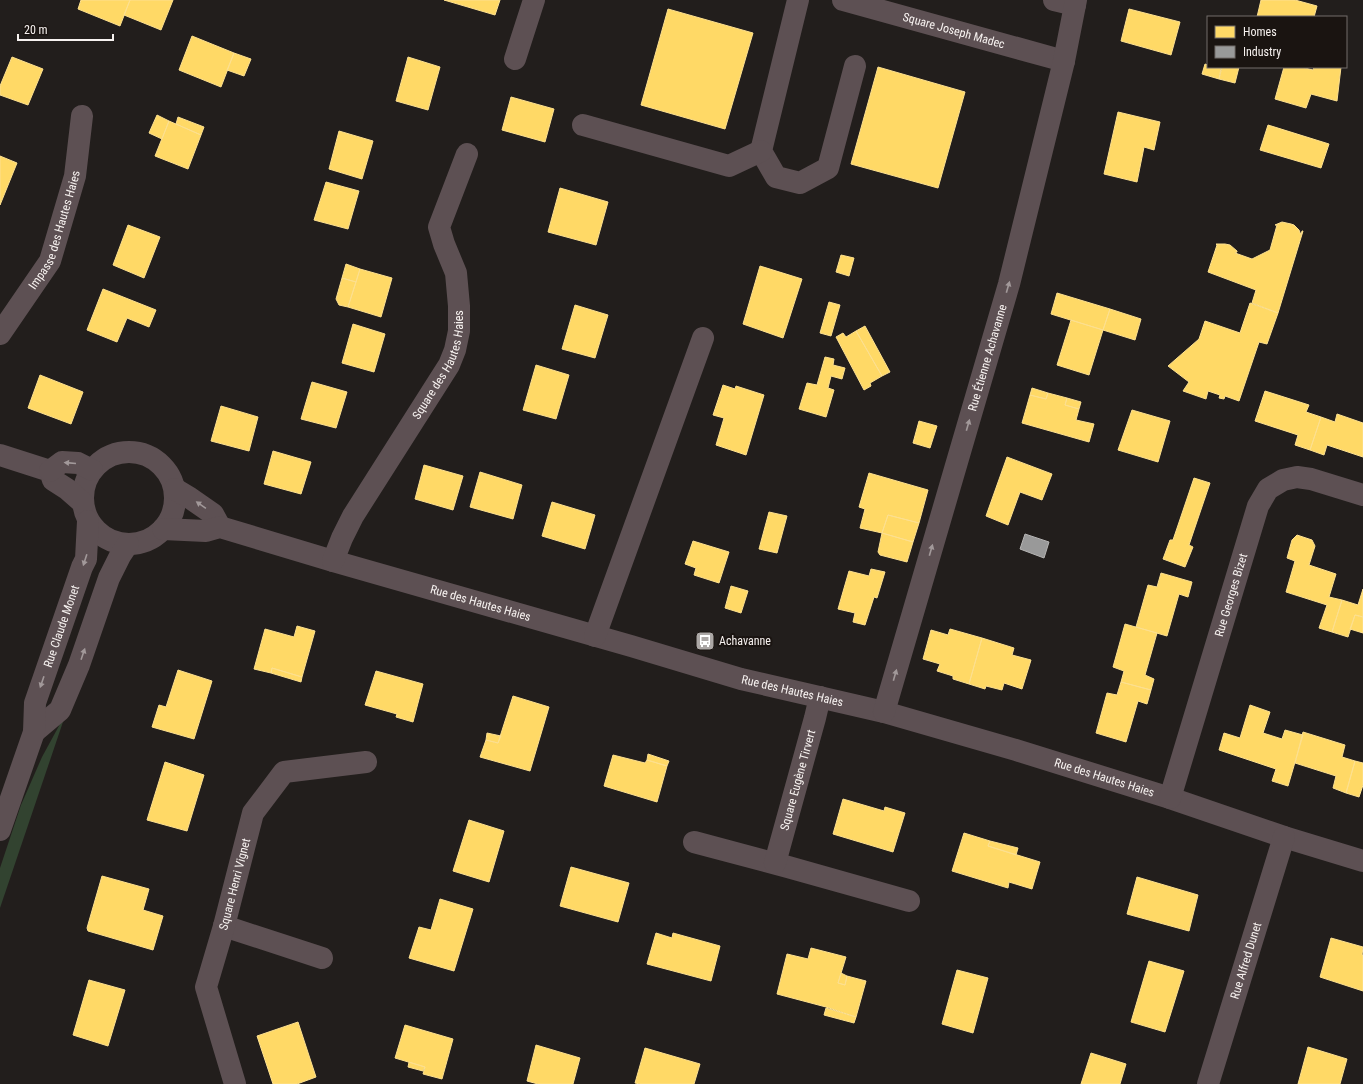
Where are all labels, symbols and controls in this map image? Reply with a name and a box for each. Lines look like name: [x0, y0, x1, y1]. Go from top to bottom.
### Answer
street label: Square Joseph Madec: [901, 10, 1007, 51]
scale bar: [18, 16, 113, 42]
legend: [1207, 16, 1347, 68]
text: 20 m: [24, 23, 48, 37]
text: Homes: [1243, 25, 1277, 39]
text: Industry: [1243, 45, 1281, 59]
street label: Impasse des Hautes Haies: [26, 170, 83, 292]
one-way arrow: [1005, 281, 1011, 293]
street label: Rue Étienne Achavanne: [965, 302, 1010, 413]
street label: Square des Hautes Haies: [409, 310, 466, 422]
one-way arrow: [965, 419, 971, 431]
one-way arrow: [64, 459, 76, 466]
one-way arrow: [195, 501, 206, 509]
one-way arrow: [928, 544, 934, 556]
street label: Rue Georges Bizet: [1212, 551, 1250, 638]
one-way arrow: [82, 554, 88, 566]
street label: Rue des Hautes Haies: [429, 582, 532, 624]
street label: Rue Claude Monet: [41, 583, 82, 669]
bus stop icon: Achavanne: [694, 630, 716, 652]
place label: Achavanne: [719, 634, 771, 648]
one-way arrow: [81, 647, 87, 659]
one-way arrow: [892, 669, 898, 681]
street label: Rue des Hautes Haies: [740, 672, 845, 709]
one-way arrow: [39, 677, 45, 689]
street label: Square Eugène Tirvert: [777, 728, 819, 832]
street label: Rue des Hautes Haies: [1053, 755, 1156, 800]
street label: Square Henri Vignet: [216, 836, 253, 932]
street label: Rue Alfred Dunet: [1228, 920, 1264, 1001]

